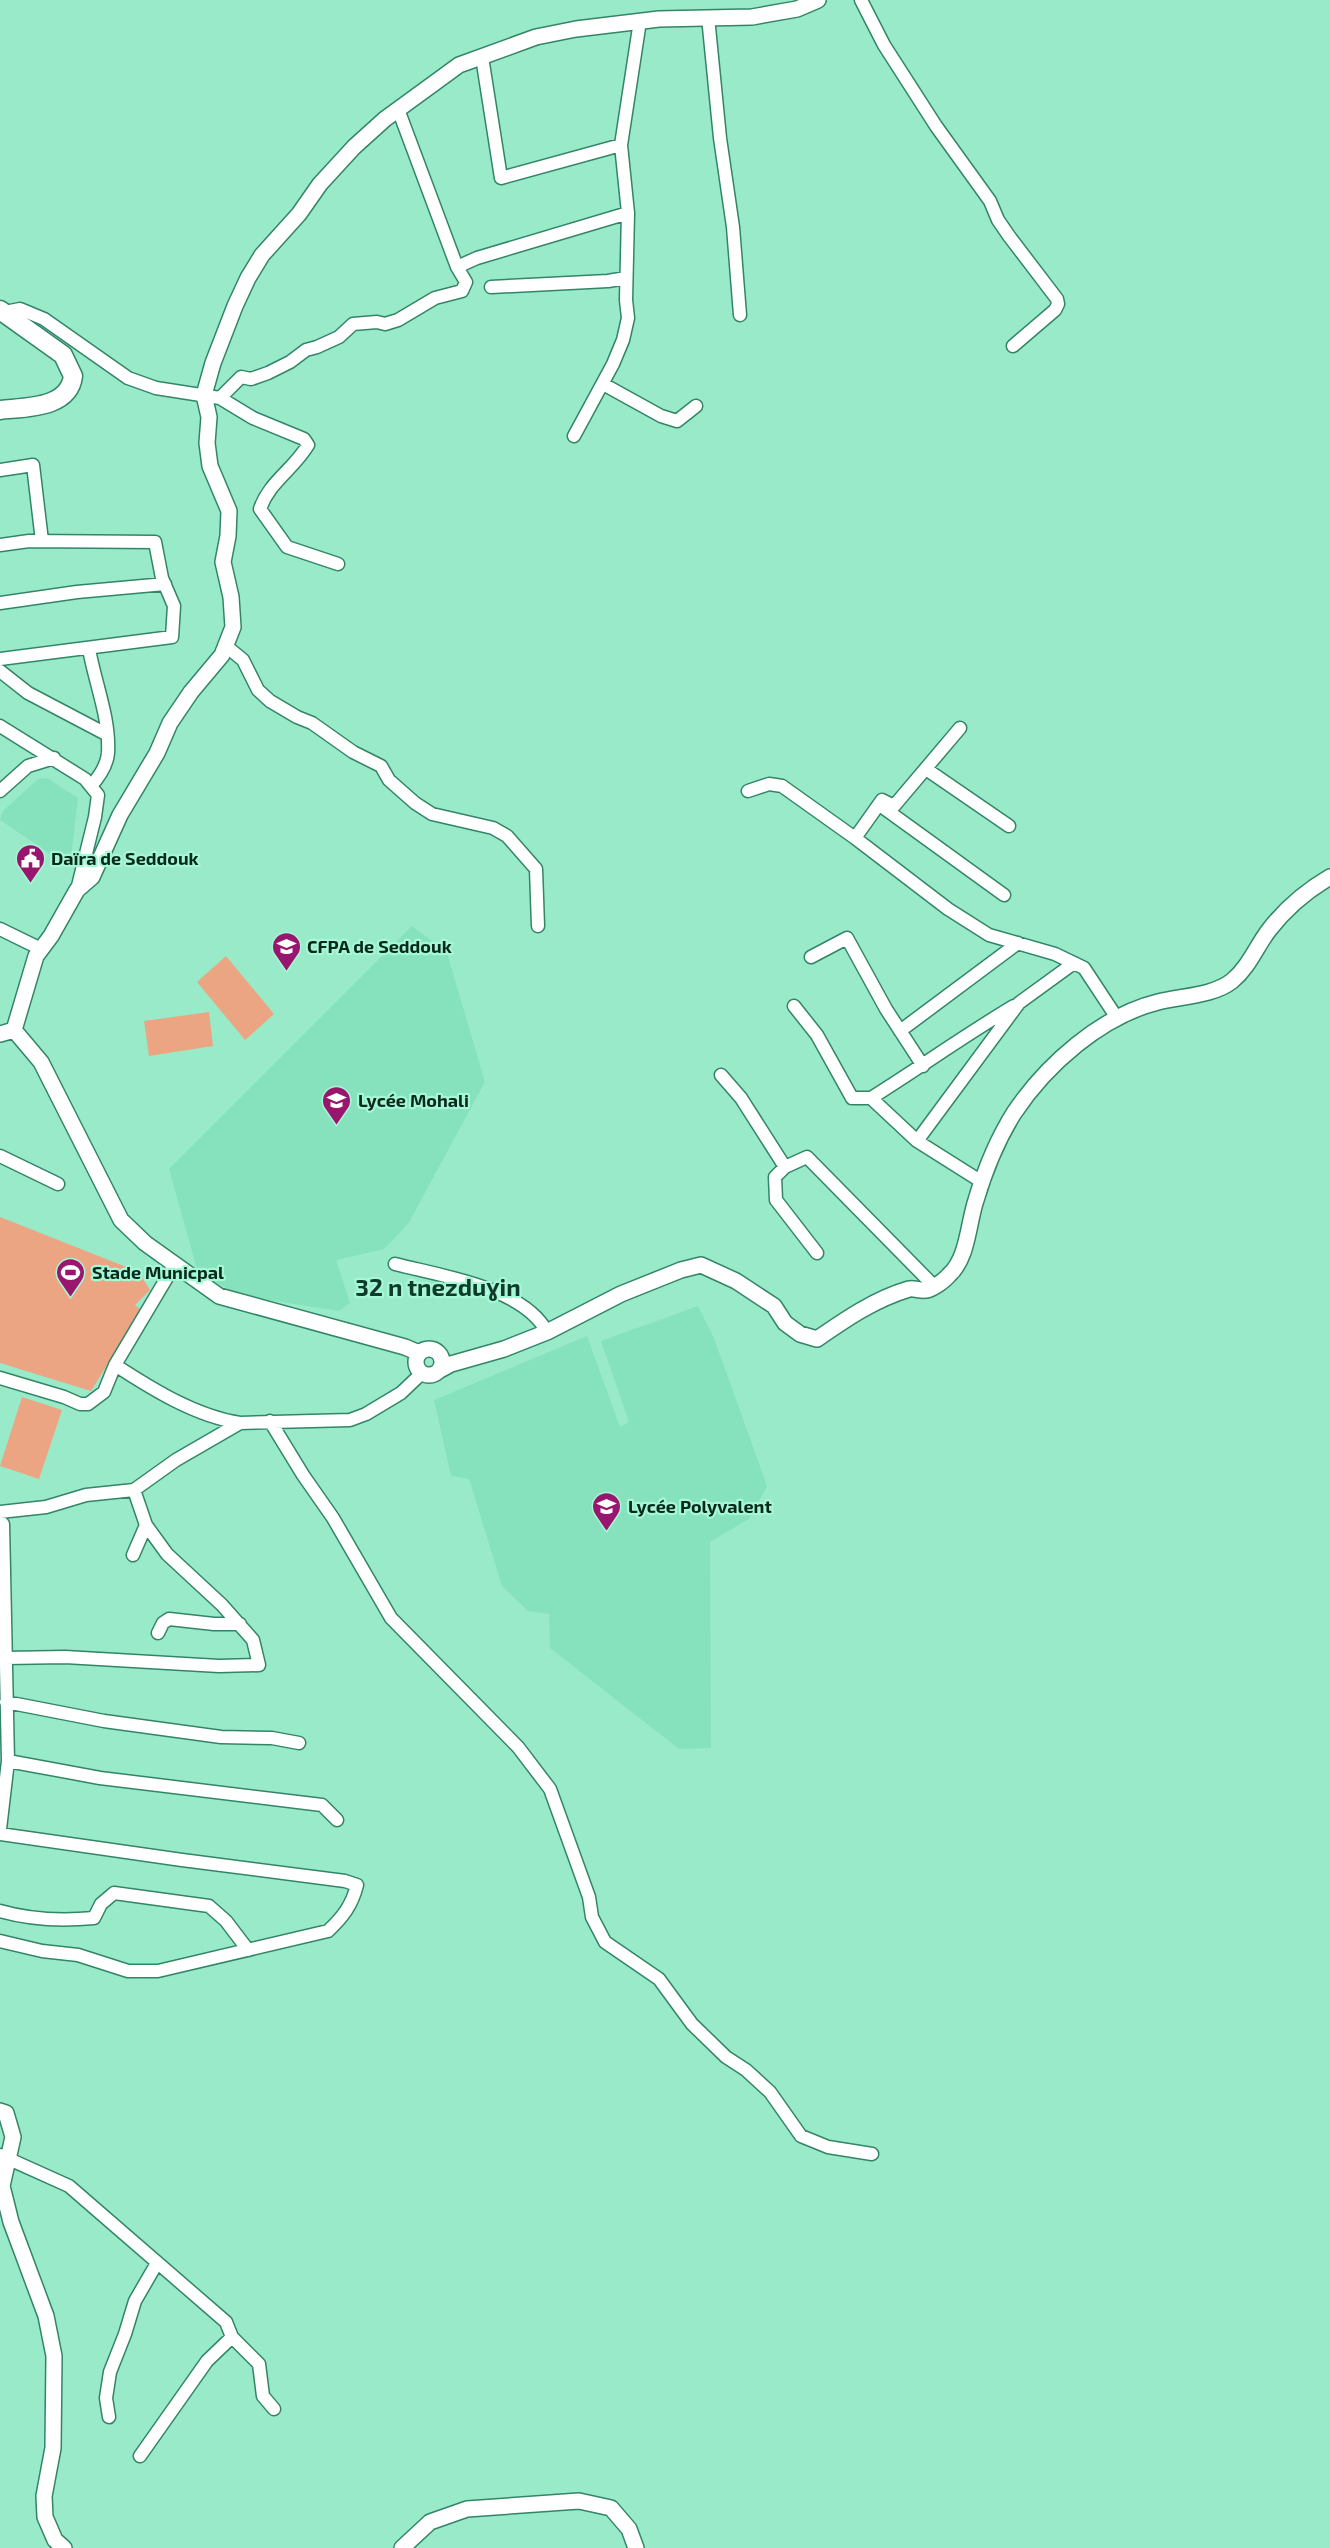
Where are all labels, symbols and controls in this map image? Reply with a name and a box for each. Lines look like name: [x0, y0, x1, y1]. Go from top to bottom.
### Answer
public building icon: Daïra de Seddouk: [14, 842, 46, 884]
place label: Daïra de Seddouk: [51, 847, 199, 869]
school or university icon: CFPA de Seddouk: [270, 930, 302, 972]
place label: CFPA de Seddouk: [307, 935, 452, 957]
school or university icon: Lycée Mohali: [321, 1084, 353, 1126]
place label: Lycée Mohali: [358, 1089, 469, 1111]
sports icon: Stade Municpal: [55, 1256, 87, 1298]
place label: Stade Municpal: [92, 1261, 224, 1283]
district label: 32 n tnezduɣin: [355, 1272, 521, 1301]
school or university icon: Lycée Polyvalent: [591, 1490, 623, 1532]
place label: Lycée Polyvalent: [628, 1495, 772, 1517]

